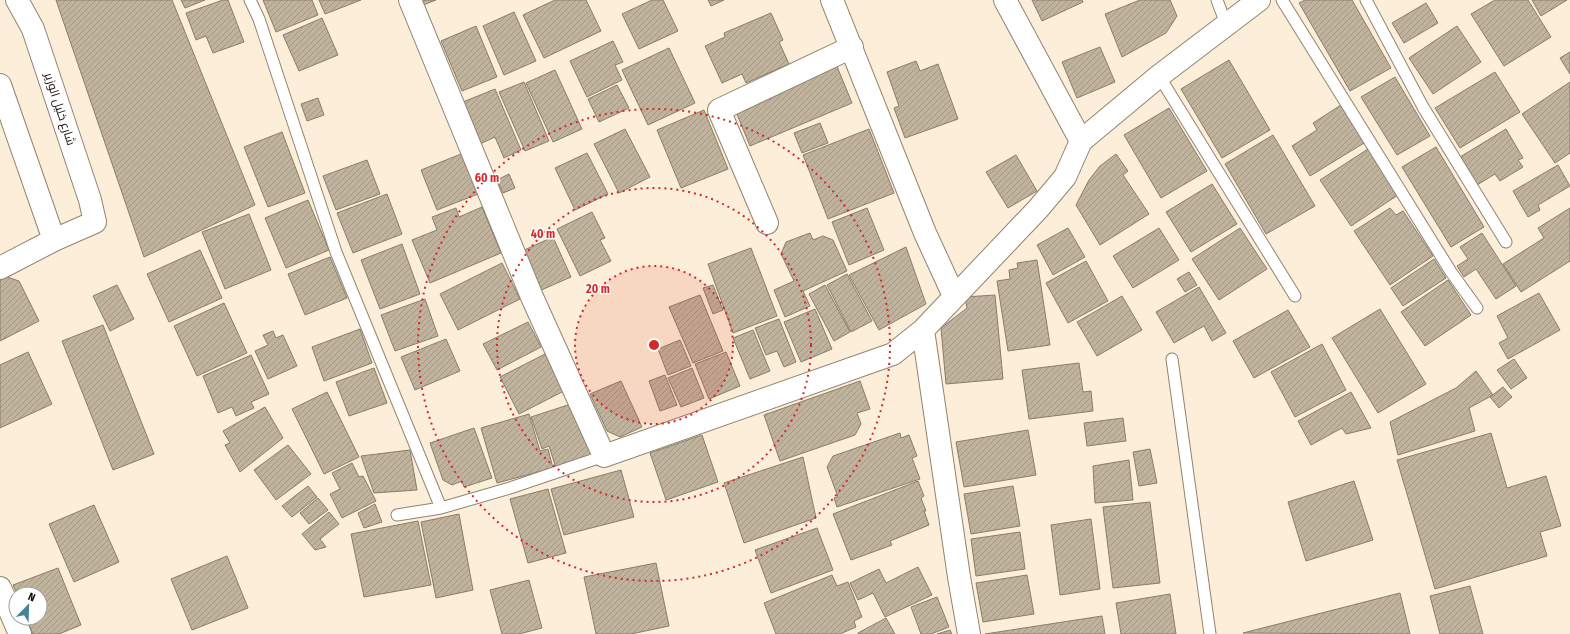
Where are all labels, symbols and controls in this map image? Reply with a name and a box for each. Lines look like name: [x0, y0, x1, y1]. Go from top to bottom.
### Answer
street label: شارع خليل الوزير: [40, 70, 78, 147]
text: 60 m: [475, 171, 499, 185]
text: 40 m: [531, 227, 555, 241]
text: 20 m: [585, 282, 610, 296]
centre of rings: [647, 338, 661, 352]
north arrow: [8, 586, 48, 626]
text: N: [26, 590, 37, 605]

